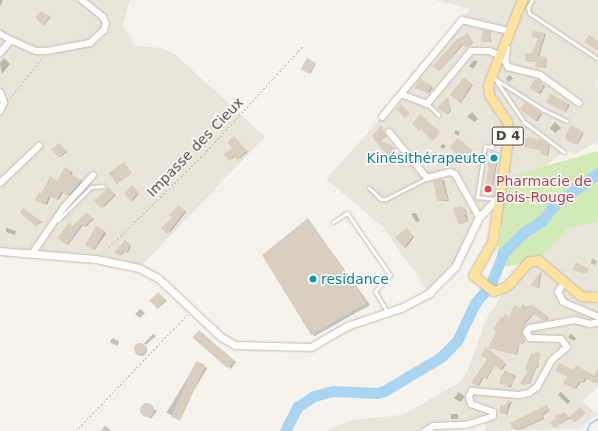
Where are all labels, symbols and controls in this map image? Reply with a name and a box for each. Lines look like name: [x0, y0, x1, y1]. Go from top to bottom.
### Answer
street label: Impasse des Cieux: [143, 94, 247, 200]
road number: D 4: [491, 125, 525, 147]
place label: Kinésithérapeute: [366, 150, 486, 166]
marker: Kinésithérapeute: [489, 153, 499, 163]
place label: Pharmacie de Bois-Rouge: [496, 173, 592, 206]
marker: Pharmacie de Bois-Rouge: [483, 184, 493, 194]
place label: residance: [321, 271, 389, 287]
marker: residance: [308, 274, 318, 284]

